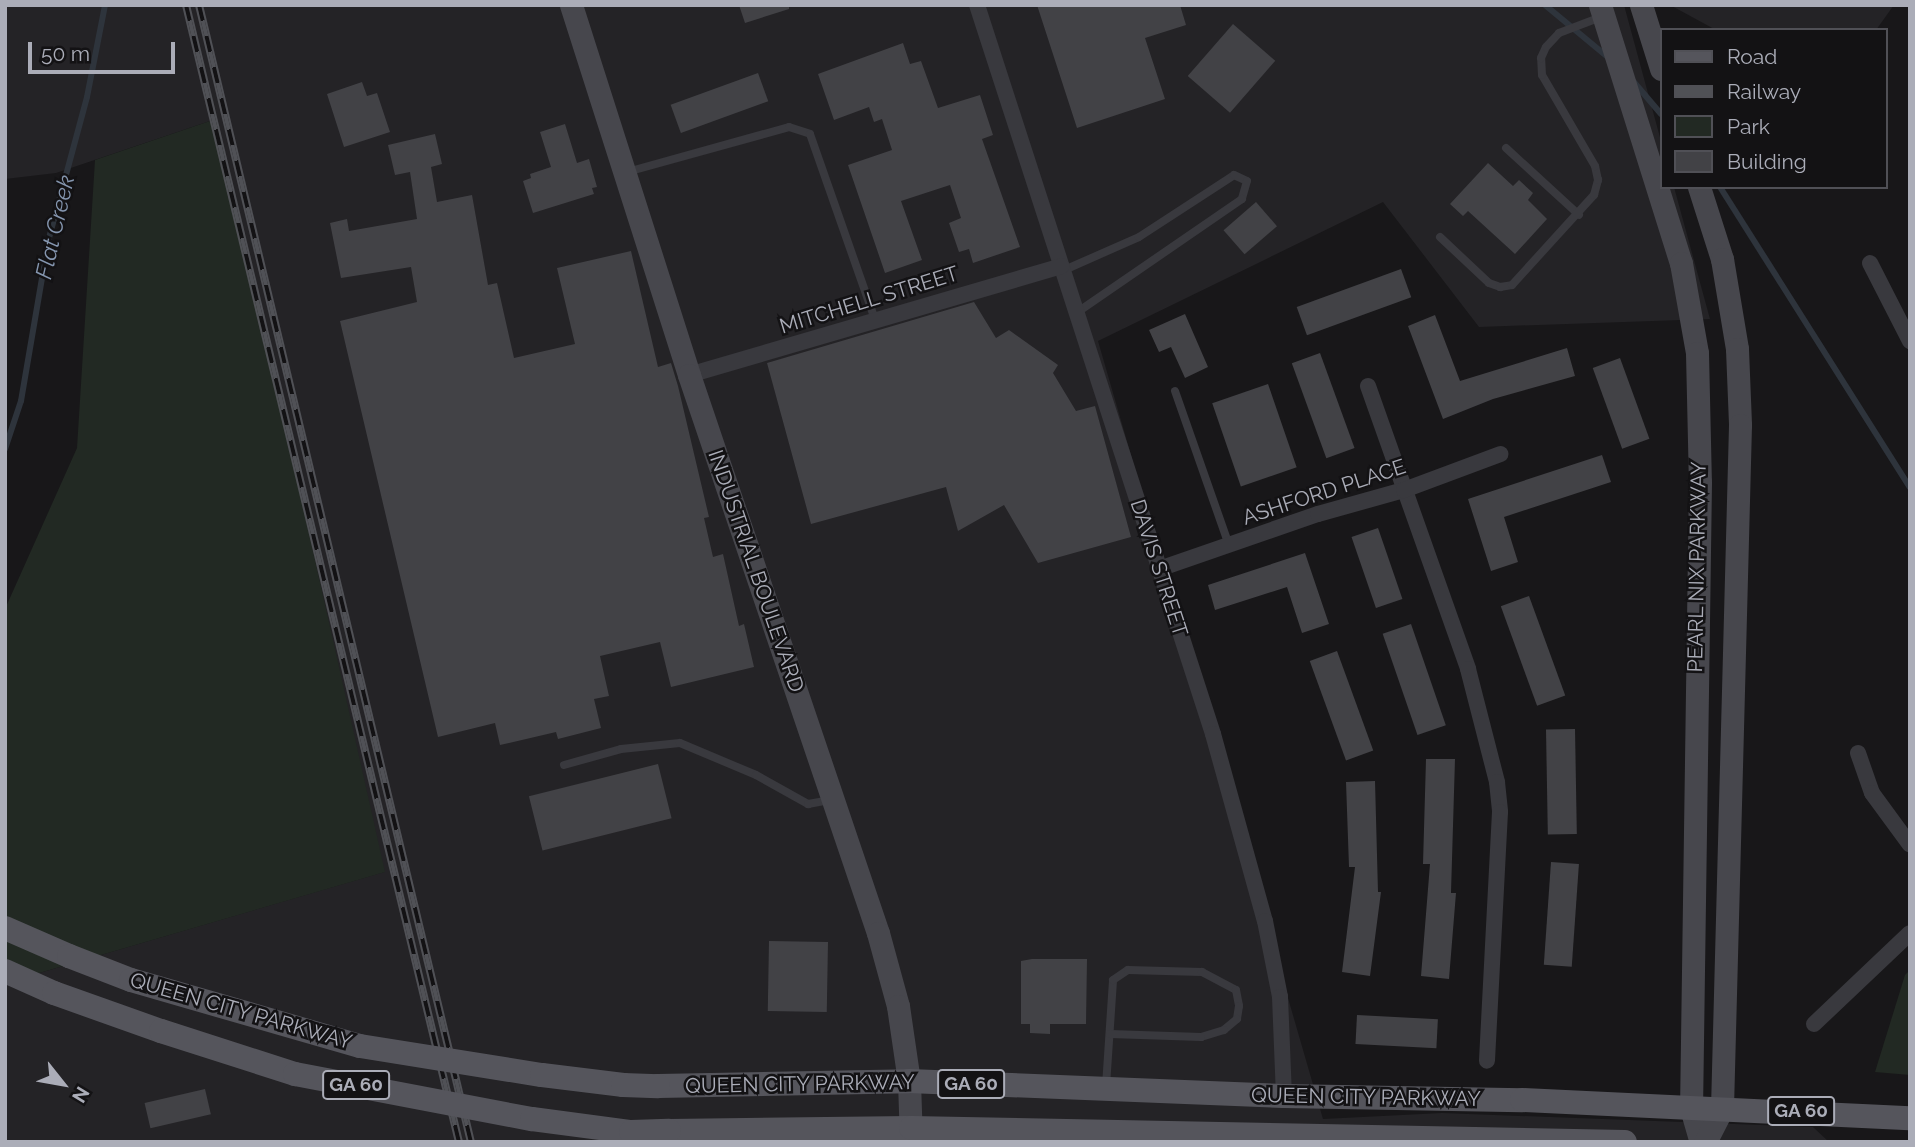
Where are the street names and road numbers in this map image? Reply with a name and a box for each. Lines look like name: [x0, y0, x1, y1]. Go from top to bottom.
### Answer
street label: MITCHELL STREET: [776, 261, 962, 339]
street label: INDUSTRIAL BOULEVARD: [703, 446, 809, 696]
street label: ASHFORD PLACE: [1239, 454, 1409, 530]
street label: PEARL NIX PARKWAY: [1683, 461, 1711, 673]
street label: DAVIS STREET: [1125, 496, 1193, 640]
street label: QUEEN CITY PARKWAY: [127, 967, 355, 1055]
road number: GA 60: [936, 1068, 1006, 1100]
street label: QUEEN CITY PARKWAY: [685, 1069, 915, 1099]
road number: GA 60: [321, 1070, 391, 1100]
street label: QUEEN CITY PARKWAY: [1251, 1082, 1481, 1112]
road number: GA 60: [1766, 1096, 1836, 1126]

